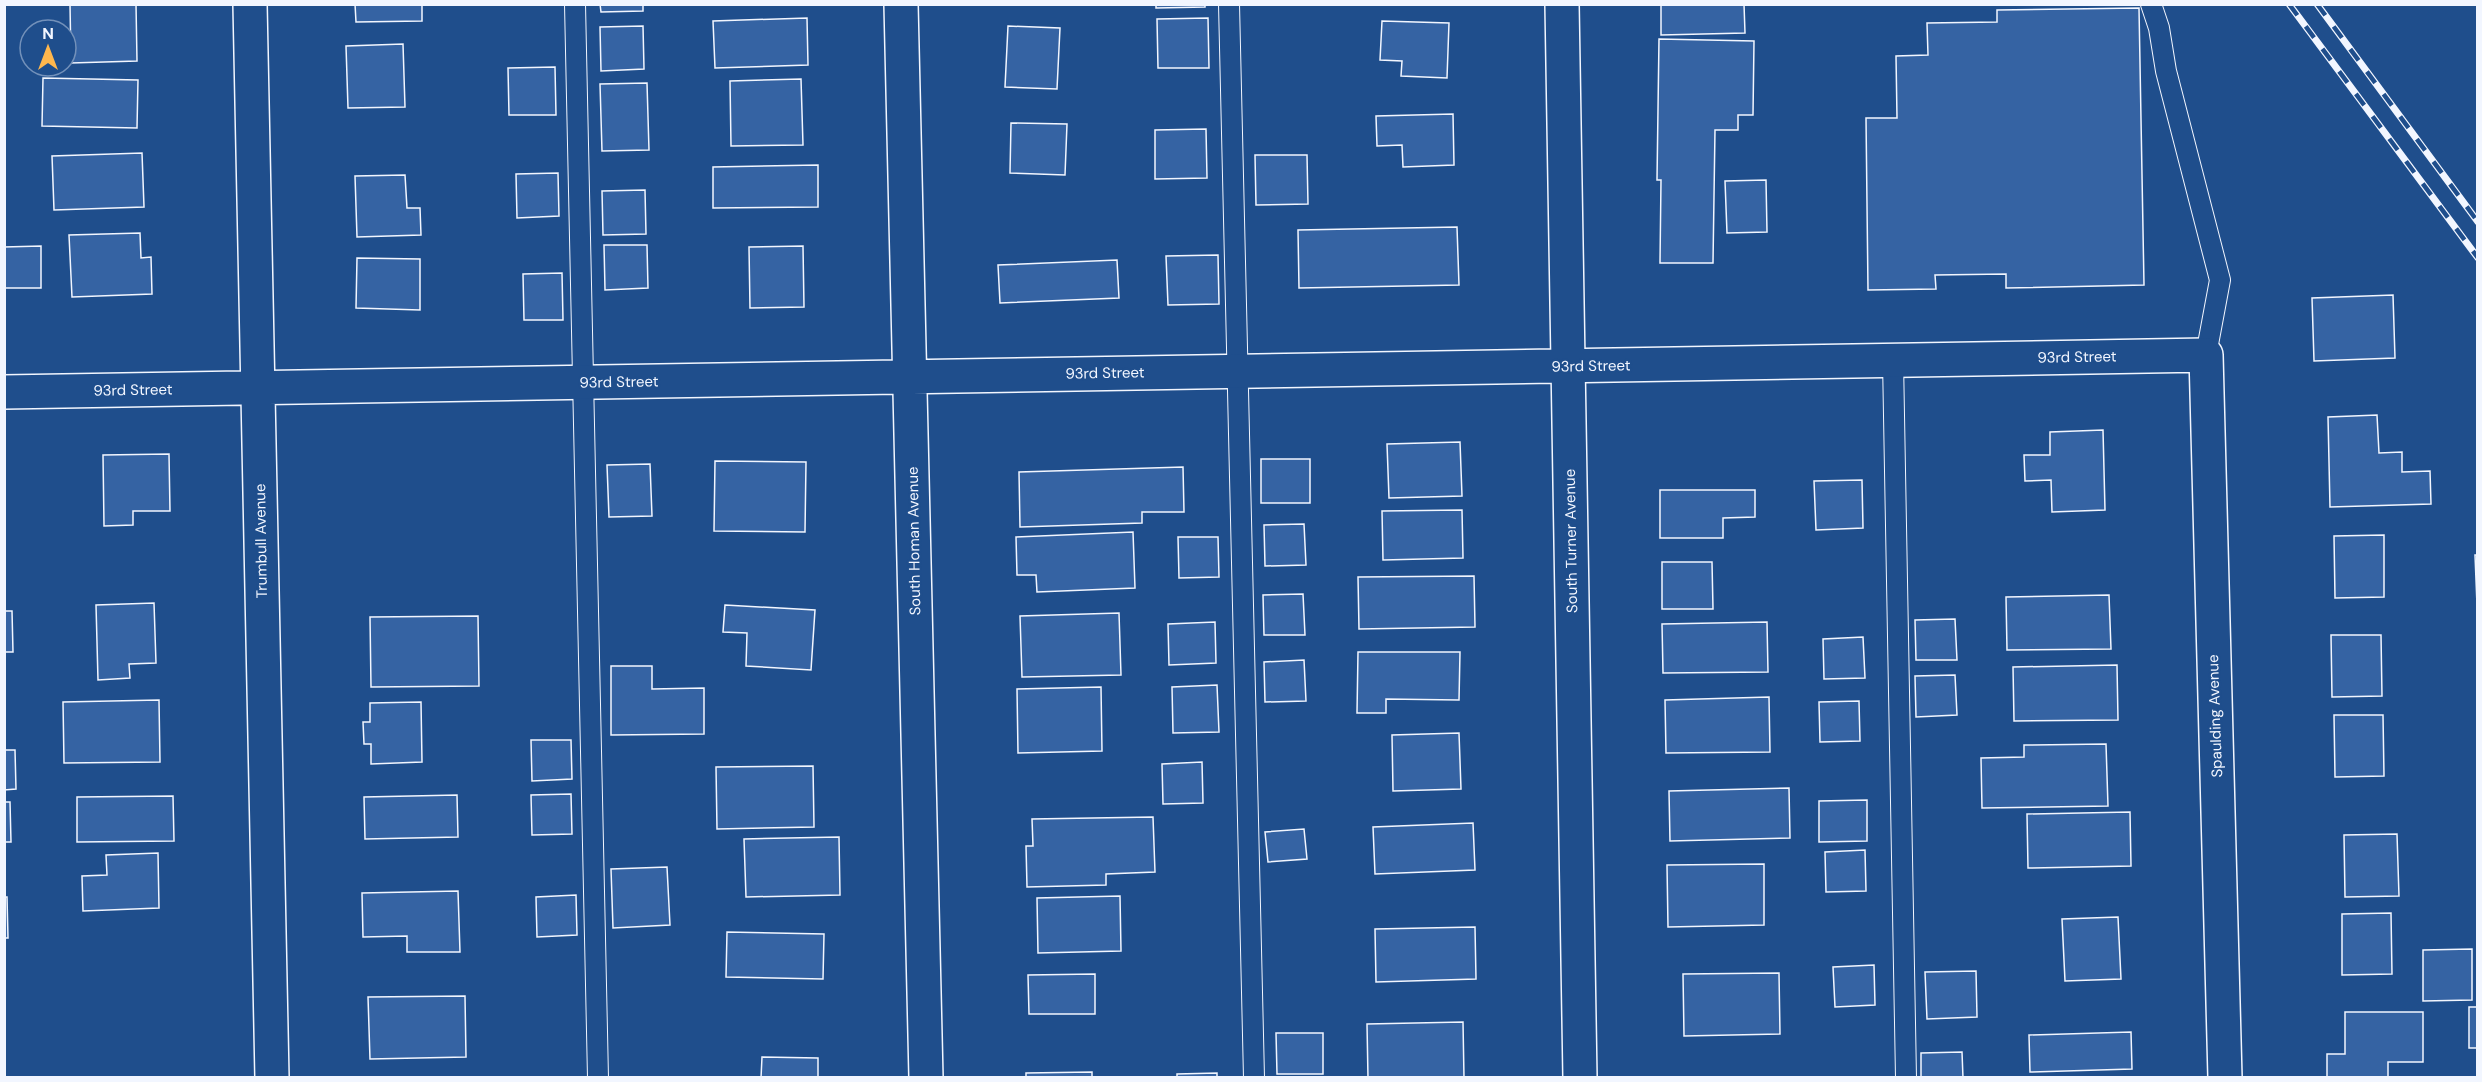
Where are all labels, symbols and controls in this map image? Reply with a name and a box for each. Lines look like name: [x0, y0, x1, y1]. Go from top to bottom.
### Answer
north arrow: [18, 18, 78, 78]
text: N: [42, 23, 54, 44]
street label: 93rd Street: [2037, 346, 2117, 368]
street label: 93rd Street: [1551, 355, 1631, 377]
street label: 93rd Street: [1065, 362, 1145, 384]
street label: 93rd Street: [579, 371, 659, 393]
street label: 93rd Street: [93, 379, 173, 401]
street label: South Homan Avenue: [903, 466, 925, 616]
street label: South Turner Avenue: [1560, 469, 1582, 613]
street label: Trumbull Avenue: [250, 483, 272, 599]
street label: Spaulding Avenue: [2203, 654, 2227, 778]

